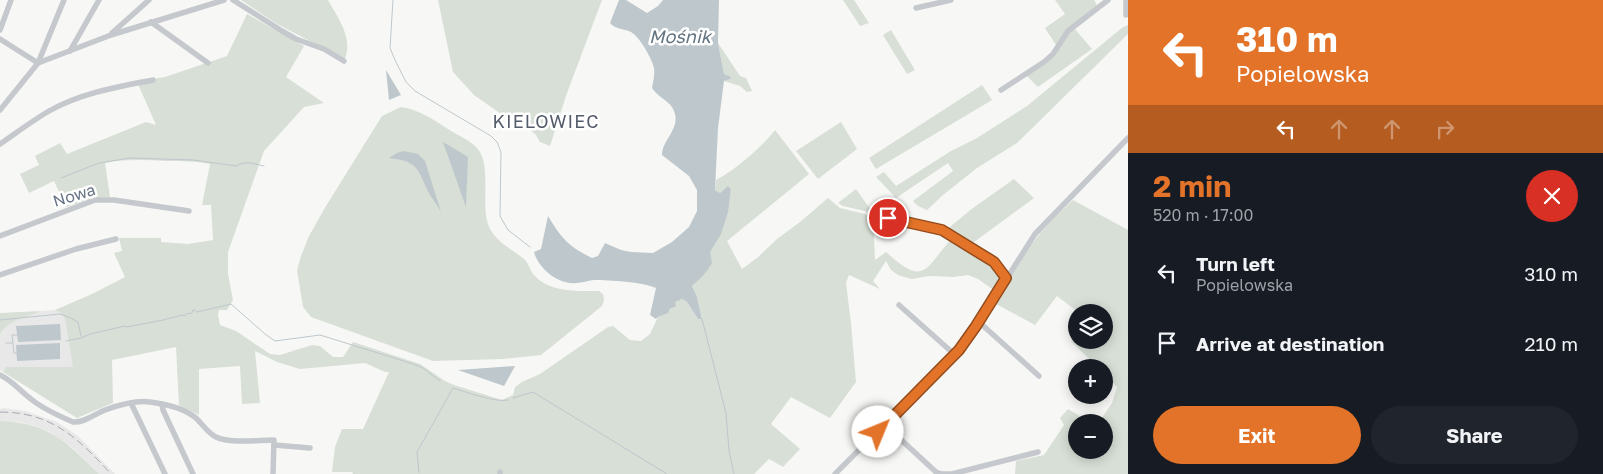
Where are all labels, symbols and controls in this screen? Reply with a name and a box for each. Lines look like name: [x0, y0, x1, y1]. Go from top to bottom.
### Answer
text: 310 m: [1236, 18, 1338, 60]
icon: left: [1153, 20, 1218, 85]
water label: Mośnik: [649, 25, 713, 47]
text: Popielowska: [1236, 60, 1370, 87]
district label: KIELOWIEC: [493, 110, 599, 132]
icon: left: [1272, 115, 1300, 143]
icon: ahead: [1325, 115, 1353, 143]
icon: ahead: [1378, 115, 1406, 143]
icon: right: [1431, 115, 1459, 143]
text: 2 min: [1153, 168, 1231, 204]
button: close: [1526, 170, 1578, 222]
street label: Nowa: [50, 179, 98, 211]
pin: [867, 197, 909, 239]
icon: arrive: [874, 204, 902, 232]
text: 520 m · 17:00: [1153, 205, 1253, 225]
text: Turn left: [1196, 252, 1275, 275]
icon: left: [1153, 259, 1181, 287]
text: 310 m: [1524, 262, 1578, 285]
text: Popielowska: [1196, 275, 1293, 295]
map controls: [1068, 304, 1113, 459]
button: layers: [1068, 304, 1113, 349]
icon: arrive: [1153, 329, 1181, 357]
text: Arrive at destination: [1196, 332, 1384, 355]
text: 210 m: [1524, 332, 1578, 355]
button: +: [1068, 359, 1113, 404]
position arrow: [851, 405, 903, 457]
button: Exit: [1153, 406, 1361, 464]
button: Share: [1371, 406, 1578, 464]
button: −: [1068, 414, 1113, 459]

